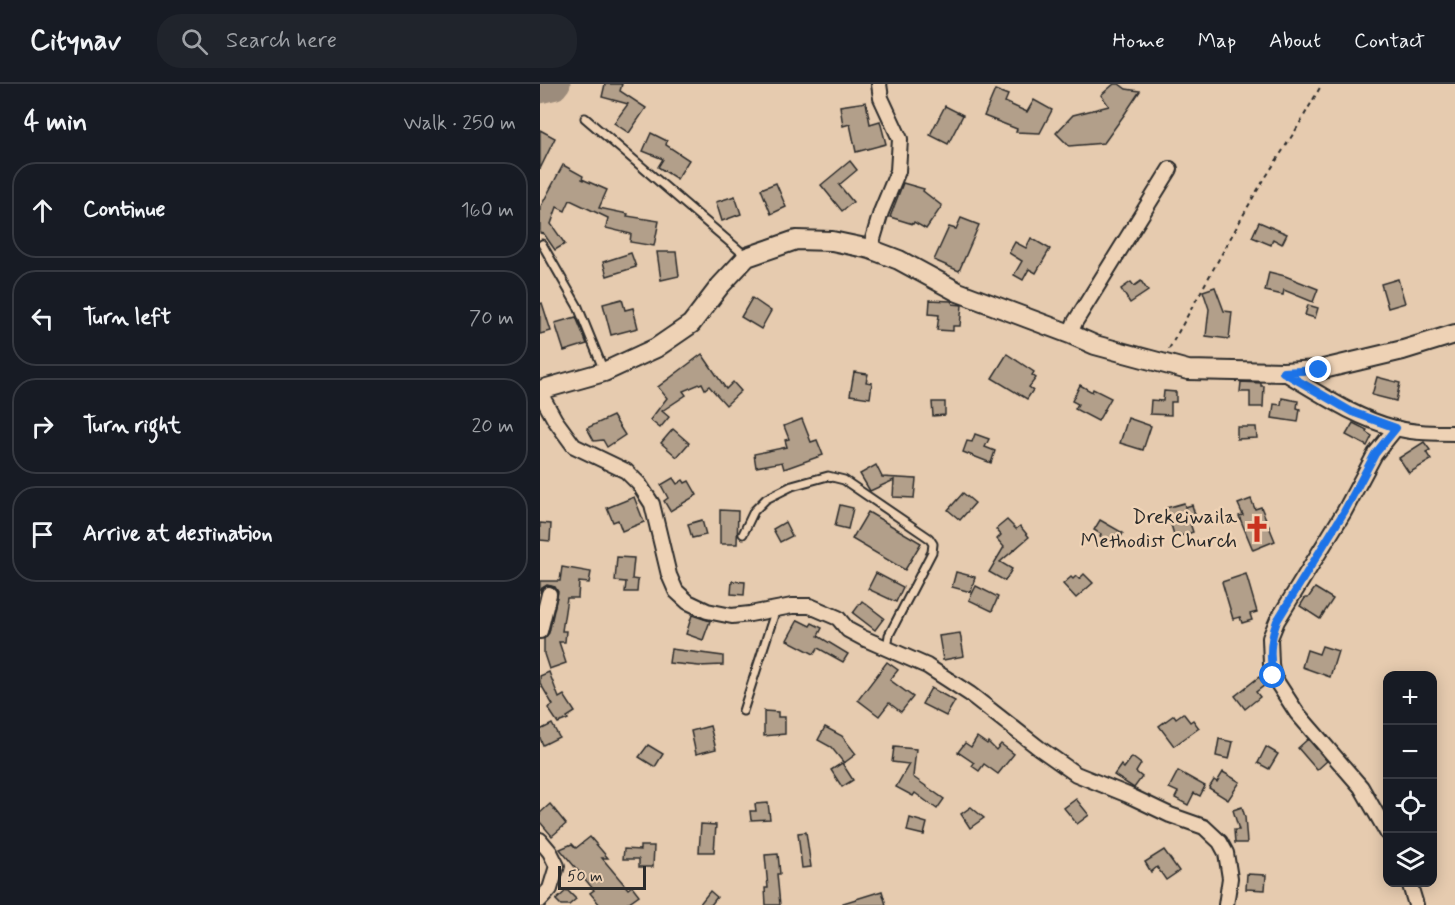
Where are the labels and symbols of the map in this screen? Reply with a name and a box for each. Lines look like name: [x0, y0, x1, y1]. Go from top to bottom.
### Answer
route end: [1305, 356, 1331, 382]
place label: Drekeiwaila Methodist Church: [1080, 503, 1237, 555]
church icon: Drekeiwaila Methodist Church: [1242, 514, 1272, 544]
route start: [1259, 662, 1285, 688]
scale bar: [558, 863, 646, 890]

